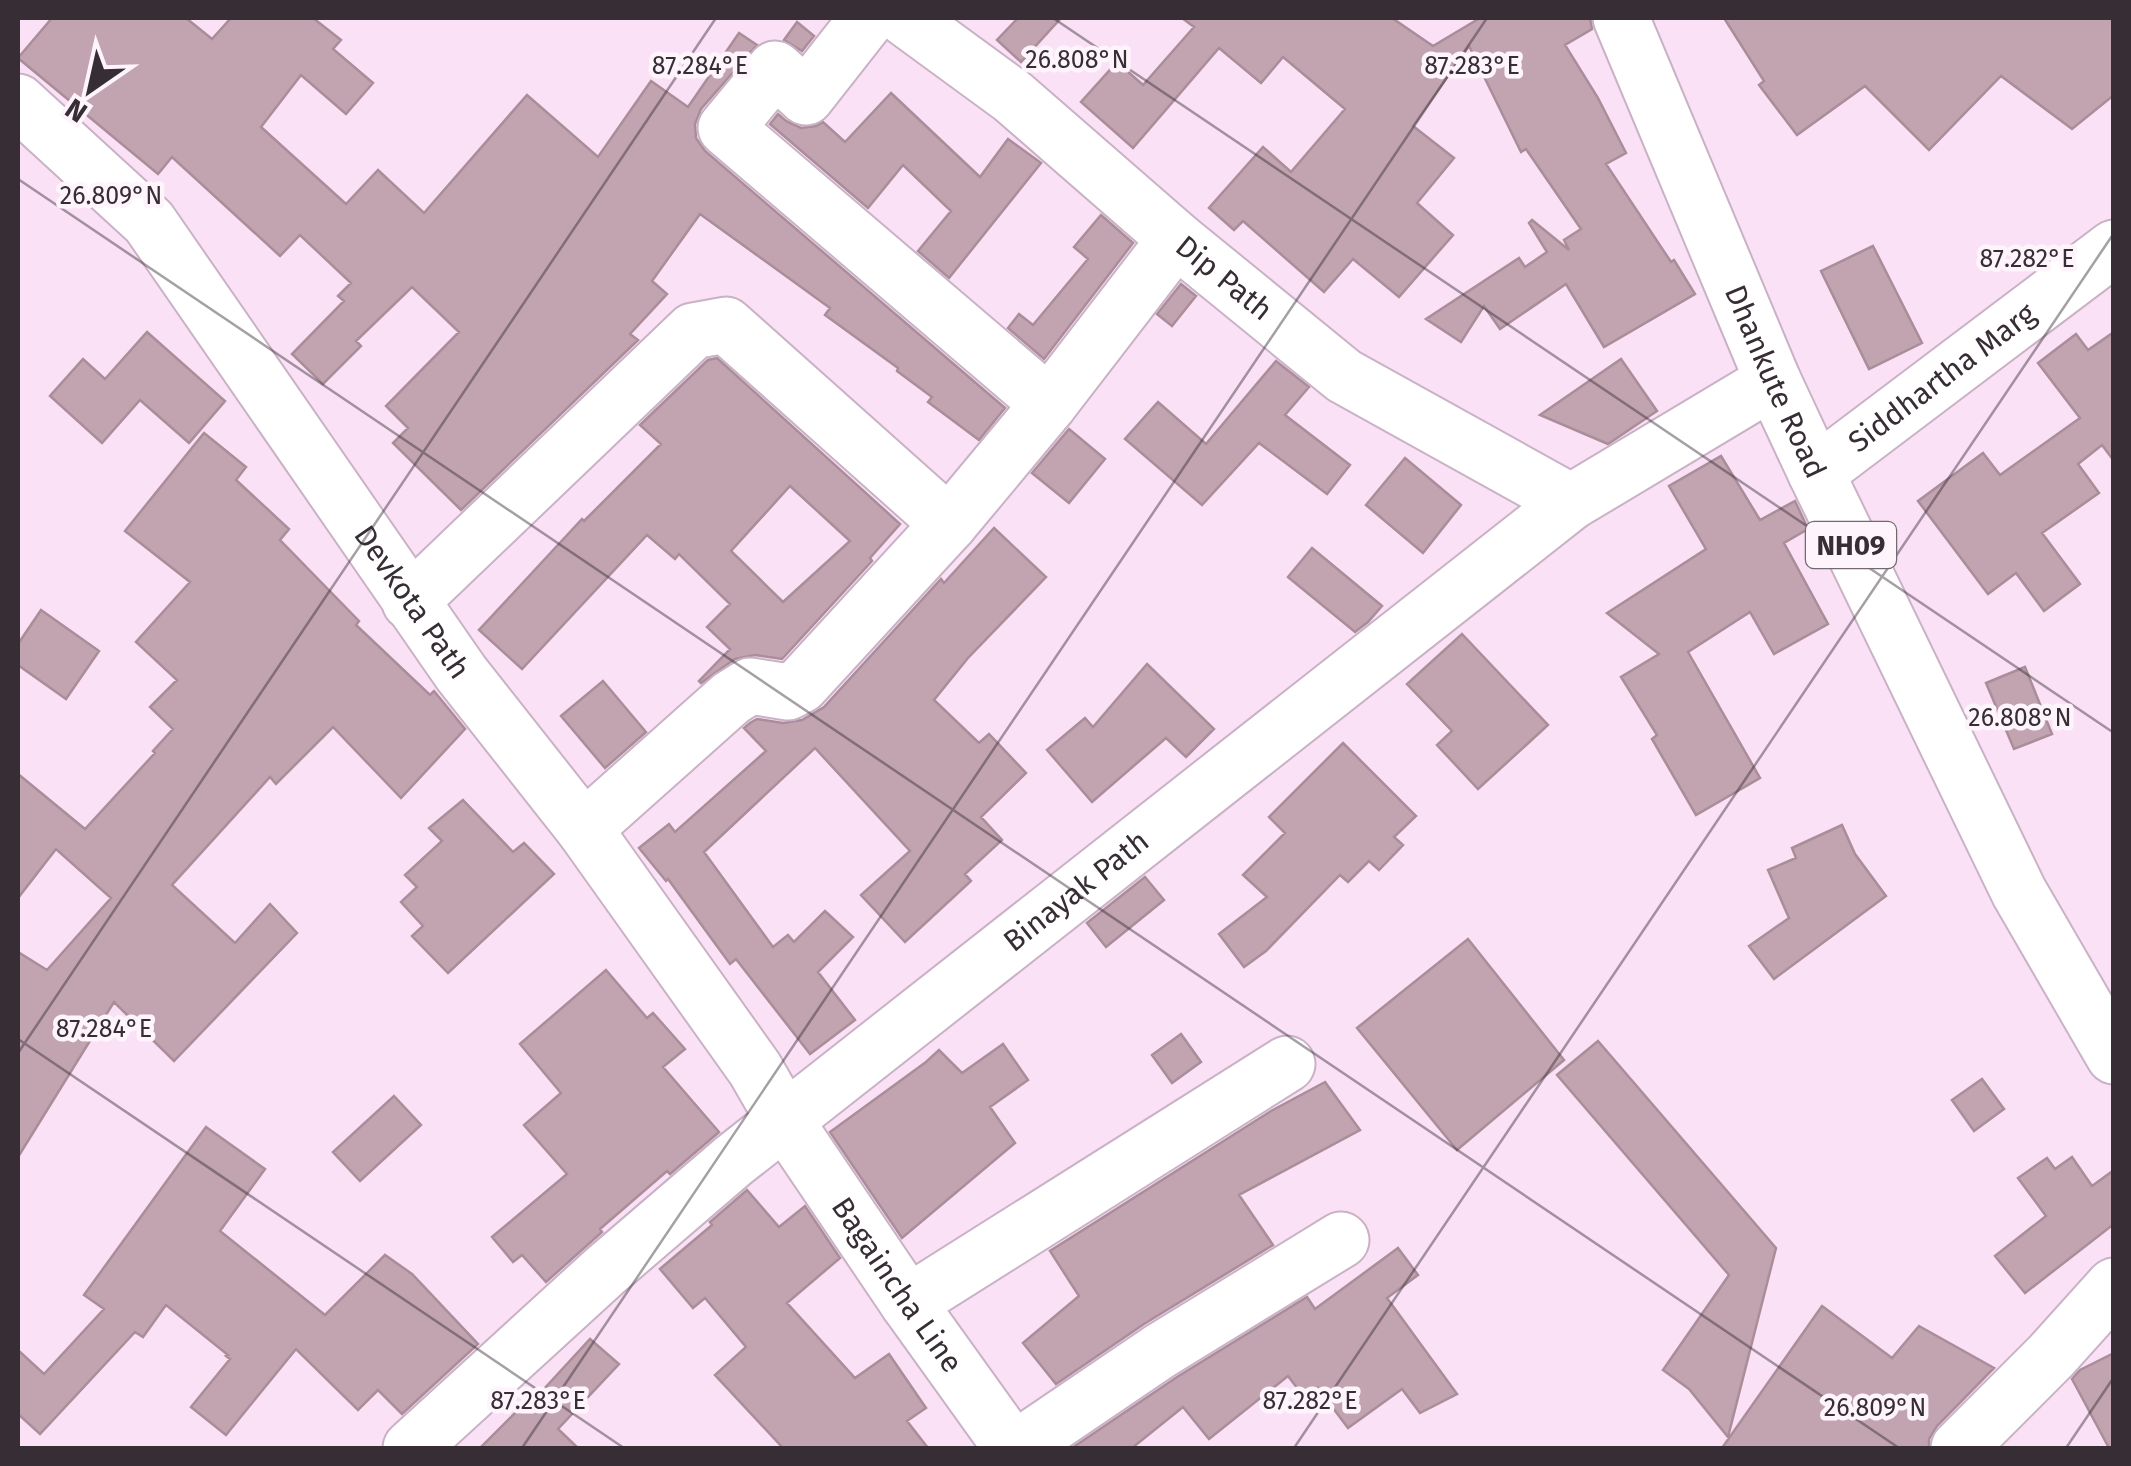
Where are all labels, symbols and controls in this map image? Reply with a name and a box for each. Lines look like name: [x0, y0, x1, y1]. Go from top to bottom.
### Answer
north arrow: [40, 40, 140, 140]
text: 26.808°N: [1025, 45, 1129, 75]
text: 87.284°E: [652, 51, 748, 81]
text: 87.283°E: [1424, 51, 1520, 81]
text: N: [59, 91, 93, 129]
text: 26.809°N: [60, 181, 162, 211]
street label: Dip Path: [1168, 228, 1280, 328]
text: 87.282°E: [1979, 244, 2075, 274]
street label: Dhankute Road: [1717, 280, 1834, 484]
street label: Siddhartha Marg: [1841, 295, 2043, 460]
street label: Devkota Path: [346, 519, 478, 686]
road number: NH09: [1806, 522, 1896, 568]
text: 26.808°N: [1968, 703, 2072, 733]
street label: Binayak Path: [996, 823, 1156, 959]
text: 87.284°E: [56, 1014, 152, 1044]
street label: Bagaincha Line: [824, 1190, 970, 1380]
text: 87.283°E: [490, 1386, 586, 1416]
text: 87.282°E: [1262, 1386, 1358, 1416]
text: 26.809°N: [1824, 1393, 1926, 1423]

